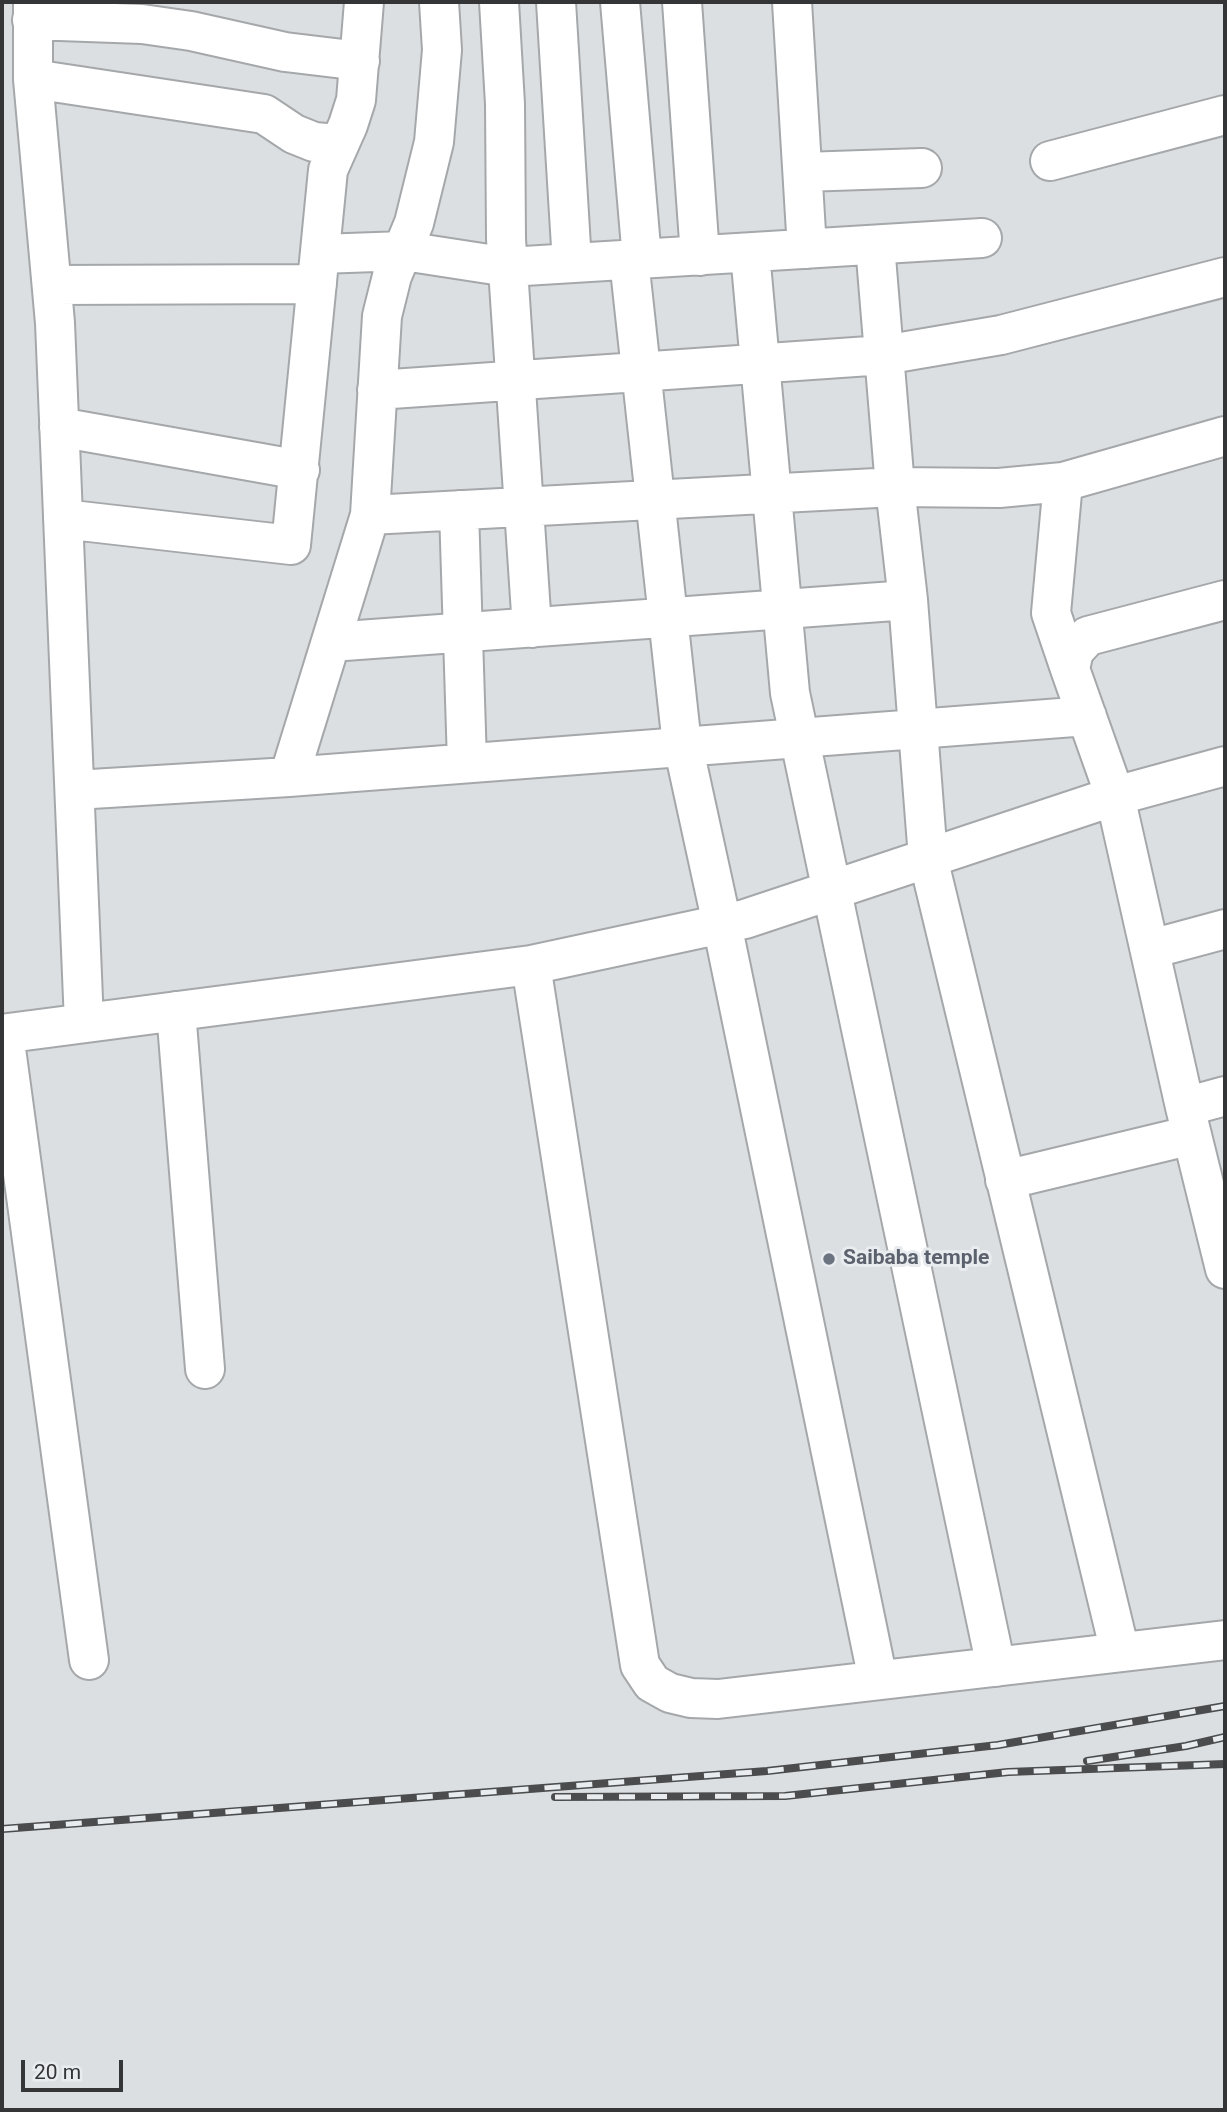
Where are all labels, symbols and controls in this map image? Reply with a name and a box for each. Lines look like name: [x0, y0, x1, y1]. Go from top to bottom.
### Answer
place label: Saibaba temple: [843, 1246, 989, 1272]
marker: Saibaba temple: [821, 1251, 837, 1267]
scale bar: [24, 2046, 126, 2090]
text: 20 m: [34, 2060, 81, 2084]

